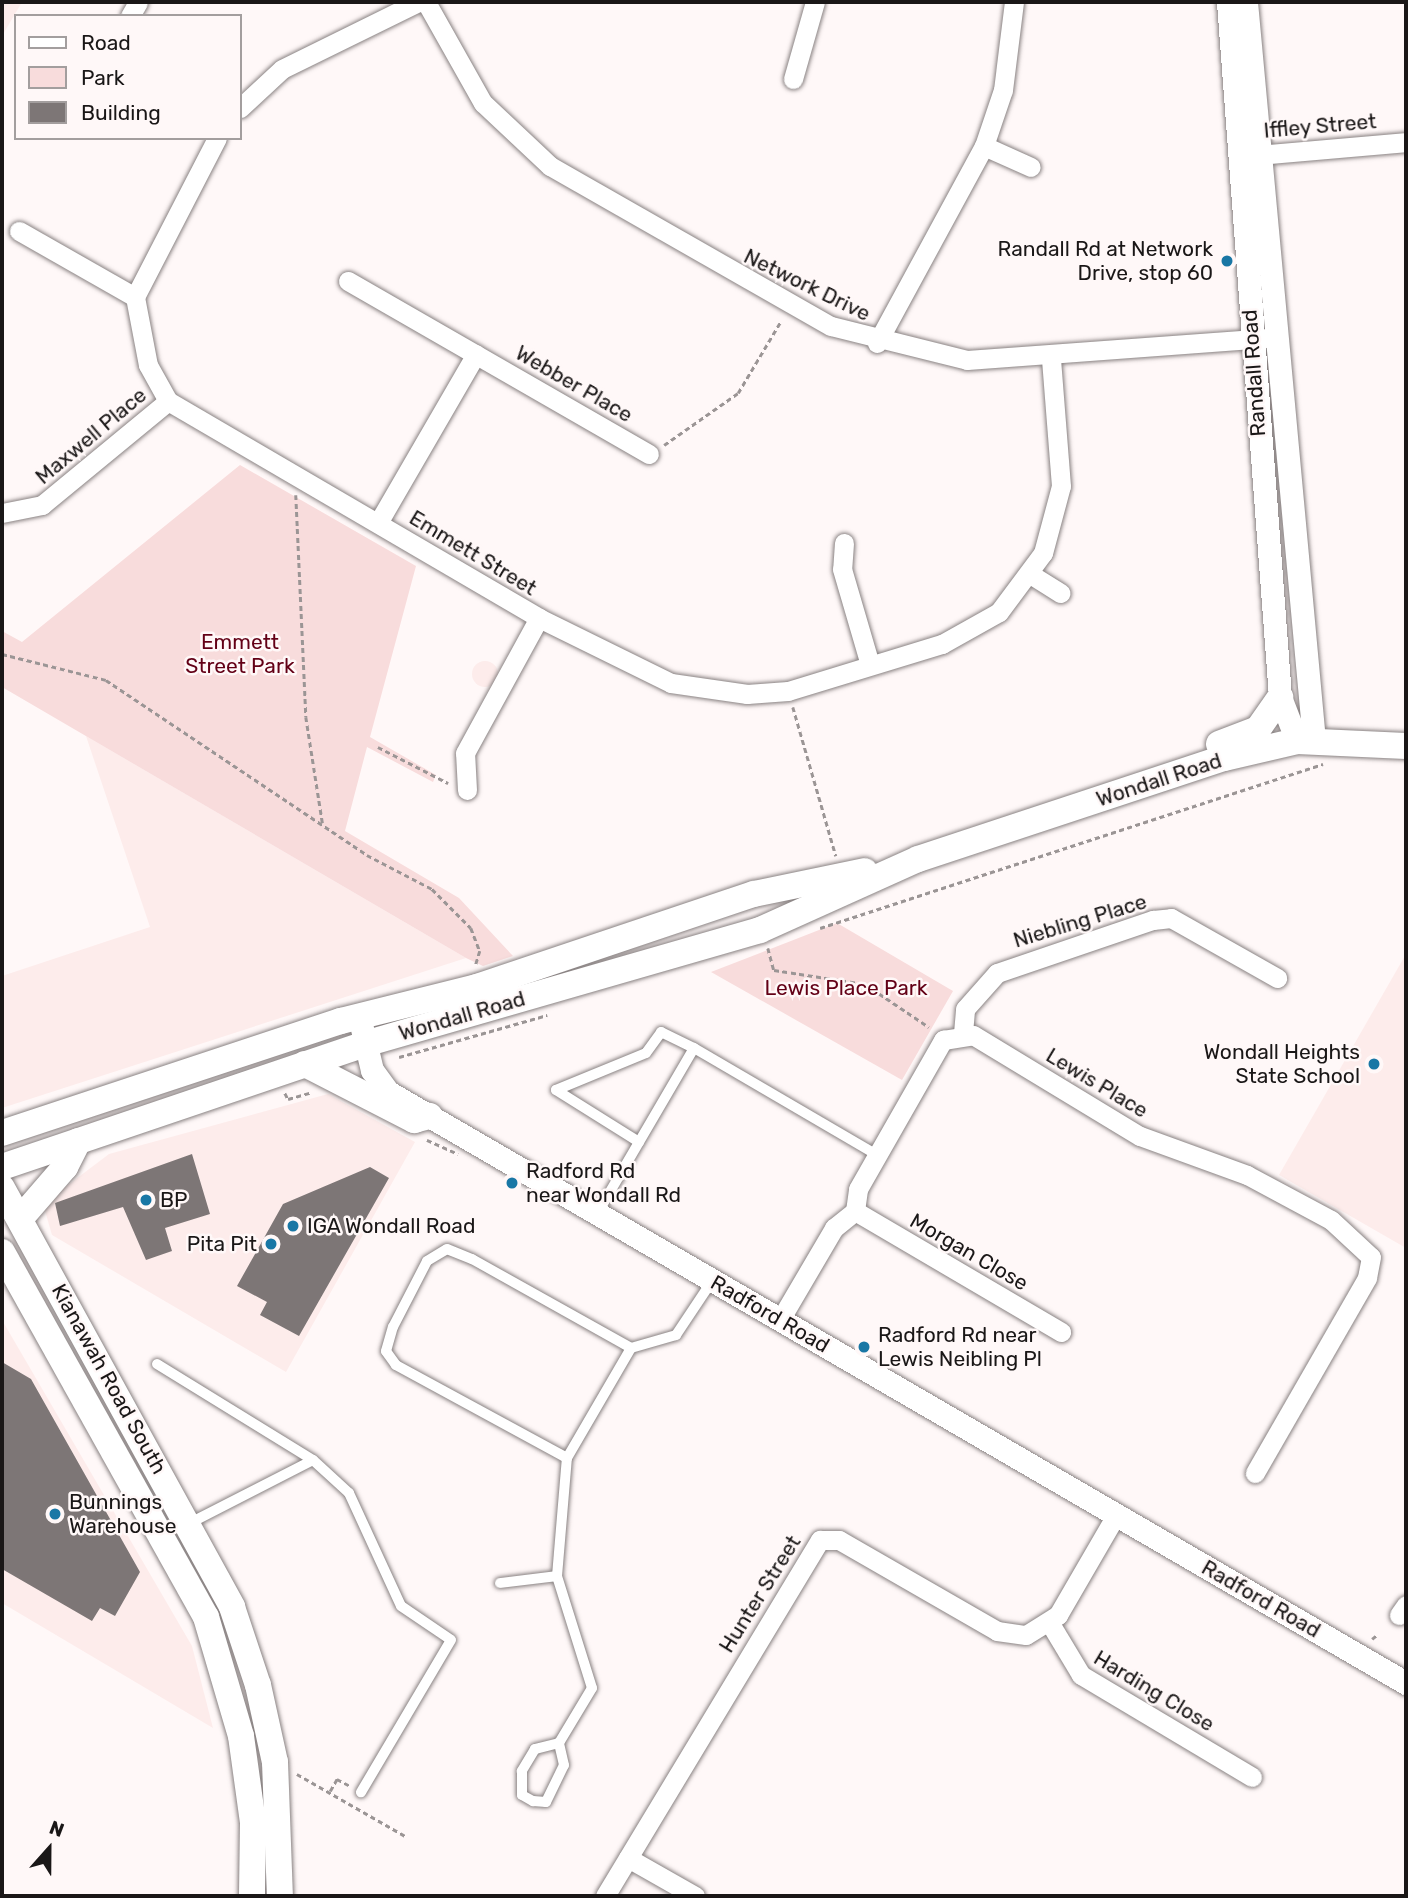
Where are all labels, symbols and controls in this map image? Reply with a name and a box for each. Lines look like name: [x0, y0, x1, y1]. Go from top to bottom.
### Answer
legend: [14, 14, 242, 140]
text: Road: [81, 30, 131, 55]
text: Park: [81, 65, 125, 90]
text: Building: [81, 100, 161, 125]
street label: Iffley Street: [1262, 108, 1378, 144]
place label: Randall Rd at Network Drive, stop 60: [997, 236, 1213, 286]
street label: Network Drive: [740, 244, 874, 326]
marker: Randall Rd at Network Drive, stop 60: [1219, 253, 1235, 269]
street label: Randall Road: [1237, 309, 1271, 437]
street label: Webber Place: [511, 340, 637, 428]
street label: Maxwell Place: [31, 382, 151, 490]
street label: Emmett Street: [405, 505, 541, 601]
park label: Emmett Street Park: [185, 629, 295, 679]
street label: Wondall Road: [1093, 748, 1225, 812]
street label: Niebling Place: [1010, 889, 1150, 953]
park label: Lewis Place Park: [764, 975, 928, 1001]
street label: Wondall Road: [396, 986, 528, 1046]
place label: Wondall Heights State School: [1203, 1039, 1360, 1089]
street label: Lewis Place: [1041, 1043, 1153, 1123]
marker: Wondall Heights State School: [1366, 1056, 1382, 1072]
place label: Radford Rd near Wondall Rd: [526, 1158, 682, 1208]
marker: Radford Rd near Wondall Rd: [504, 1175, 520, 1191]
place label: BP: [160, 1187, 188, 1213]
marker: BP: [138, 1192, 154, 1208]
street label: Morgan Close: [905, 1208, 1033, 1296]
place label: IGA Wondall Road: [307, 1213, 476, 1239]
marker: IGA Wondall Road: [285, 1218, 301, 1234]
place label: Pita Pit: [187, 1231, 257, 1257]
marker: Pita Pit: [263, 1236, 279, 1252]
street label: Radford Road: [706, 1270, 834, 1358]
street label: Kianawah Road South: [46, 1280, 172, 1478]
place label: Radford Rd near Lewis Neibling Pl: [878, 1322, 1042, 1372]
marker: Radford Rd near Lewis Neibling Pl: [856, 1339, 872, 1355]
place label: Bunnings Warehouse: [69, 1489, 176, 1539]
marker: Bunnings Warehouse: [47, 1506, 63, 1522]
street label: Hunter Street: [714, 1530, 806, 1658]
street label: Radford Road: [1197, 1555, 1325, 1643]
street label: Harding Close: [1089, 1645, 1219, 1737]
north arrow: [14, 1814, 84, 1884]
text: N: [46, 1816, 67, 1842]

